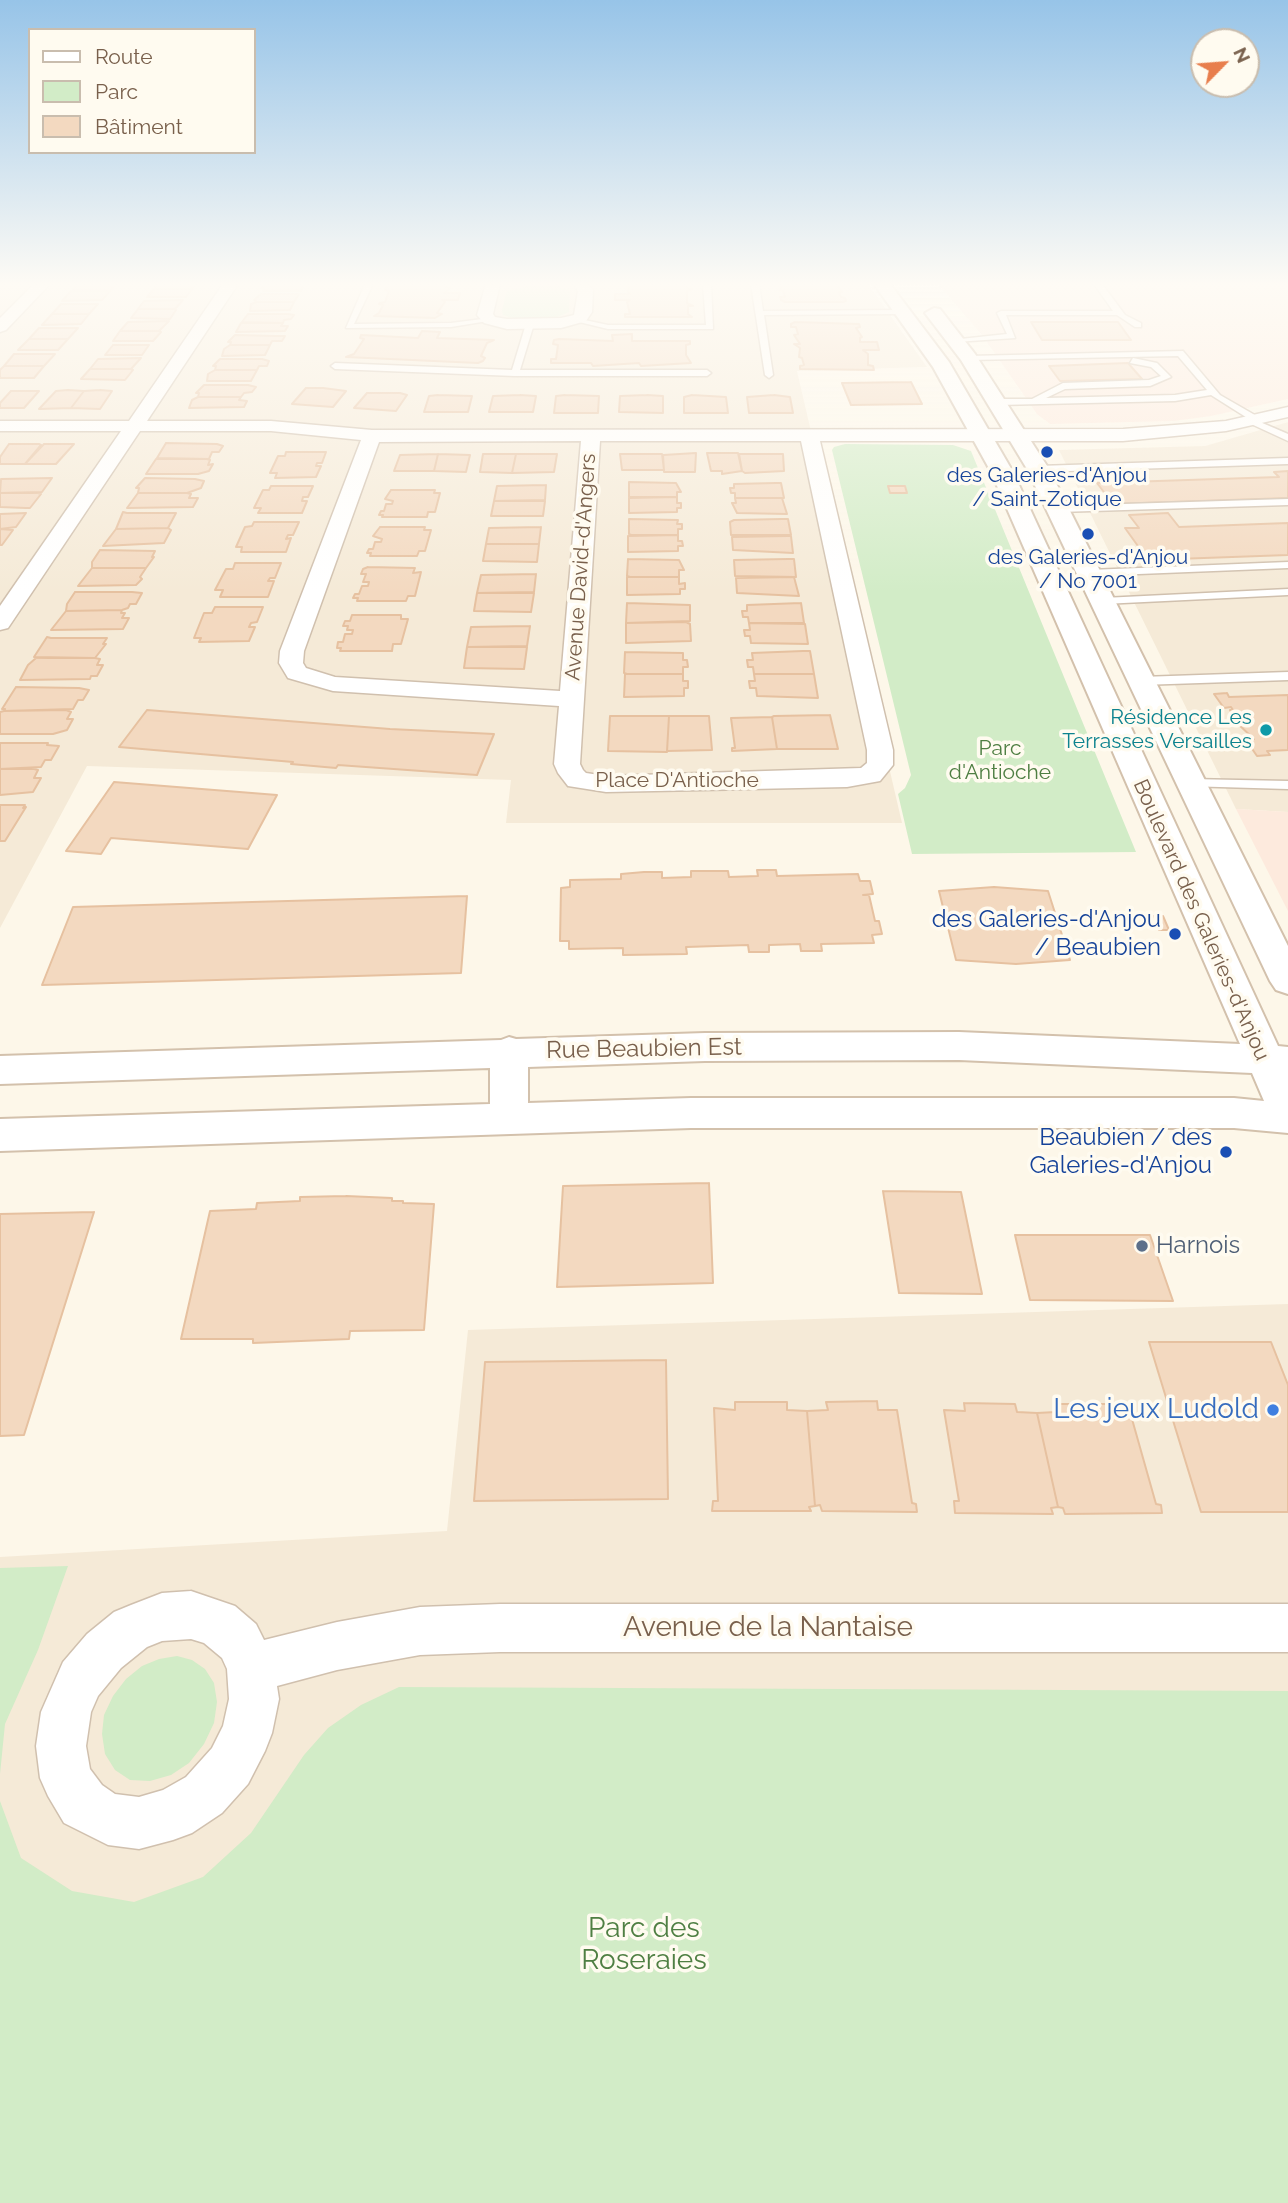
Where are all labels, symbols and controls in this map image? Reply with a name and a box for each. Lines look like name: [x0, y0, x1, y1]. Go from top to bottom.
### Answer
legend: [28, 28, 256, 154]
north arrow: [1190, 28, 1260, 98]
text: Route: [95, 44, 153, 69]
text: N: [1229, 44, 1255, 66]
text: Parc: [95, 79, 138, 104]
text: Bâtiment: [95, 114, 183, 139]
marker: des Galeries-d'Anjou / Saint-Zotique: [1039, 444, 1055, 460]
street label: Avenue David-d'Angers: [560, 452, 602, 682]
place label: des Galeries-d'Anjou / Saint-Zotique: [947, 463, 1147, 513]
marker: des Galeries-d'Anjou / No 7001: [1080, 526, 1096, 542]
place label: des Galeries-d'Anjou / No 7001: [988, 545, 1188, 595]
place label: Résidence Les Terrasses Versailles: [1062, 705, 1252, 755]
marker: Résidence Les Terrasses Versailles: [1258, 722, 1274, 738]
park label: Parc d'Antioche: [949, 736, 1051, 786]
street label: Place D'Antioche: [595, 768, 759, 794]
street label: Boulevard des Galeries-d'Anjou: [1127, 775, 1275, 1065]
place label: des Galeries-d'Anjou / Beaubien: [932, 906, 1161, 962]
marker: des Galeries-d'Anjou / Beaubien: [1167, 926, 1183, 942]
street label: Rue Beaubien Est: [546, 1033, 742, 1065]
place label: Beaubien / des Galeries-d'Anjou: [1029, 1124, 1212, 1180]
marker: Beaubien / des Galeries-d'Anjou: [1218, 1144, 1234, 1160]
place label: Harnois: [1156, 1232, 1240, 1260]
marker: Harnois: [1134, 1238, 1150, 1254]
place label: Les jeux Ludold: [1053, 1393, 1259, 1427]
marker: Les jeux Ludold: [1265, 1402, 1281, 1418]
street label: Avenue de la Nantaise: [623, 1611, 913, 1645]
park label: Parc des Roseraies: [581, 1912, 707, 1978]

